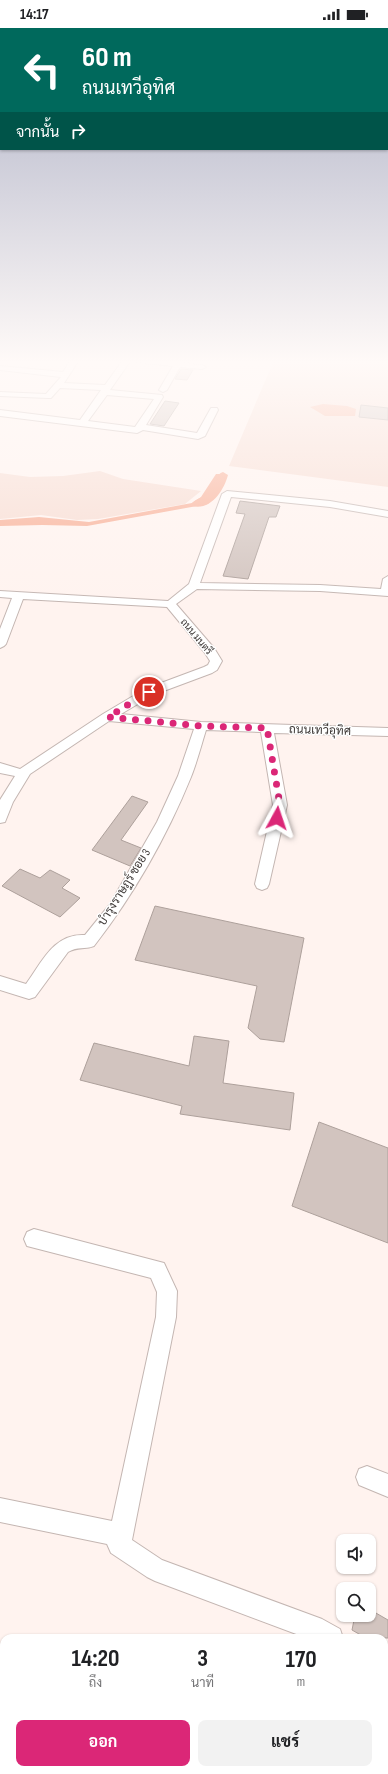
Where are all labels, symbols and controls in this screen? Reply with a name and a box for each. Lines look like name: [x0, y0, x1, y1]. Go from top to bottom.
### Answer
text: 14:17: [20, 5, 49, 24]
text: 60 m: [82, 41, 131, 74]
icon: left: [16, 44, 68, 96]
text: ถนนเทวีอุทิศ: [82, 78, 175, 99]
icon: right: [67, 120, 89, 142]
text: จากนั้น: [16, 123, 59, 142]
street label: ถนน มนตรี: [178, 615, 216, 657]
pin: [132, 675, 166, 709]
icon: arrive: [138, 681, 160, 703]
street label: ถนนเทวีอุทิศ: [289, 721, 351, 740]
position arrow: [256, 797, 298, 839]
street label: บำรุงราษฏร์ ซอย 3: [94, 845, 155, 929]
map controls: [336, 1534, 376, 1622]
button: sound: [336, 1534, 376, 1574]
button: search: [336, 1582, 376, 1622]
text: 14:20: [71, 1644, 120, 1673]
text: 3: [197, 1644, 208, 1673]
text: 170: [286, 1645, 317, 1674]
text: m: [297, 1674, 305, 1690]
text: ถึง: [89, 1675, 102, 1691]
text: นาที: [191, 1675, 214, 1691]
button: ออก: [16, 1720, 190, 1766]
button: แชร์: [198, 1720, 372, 1766]

